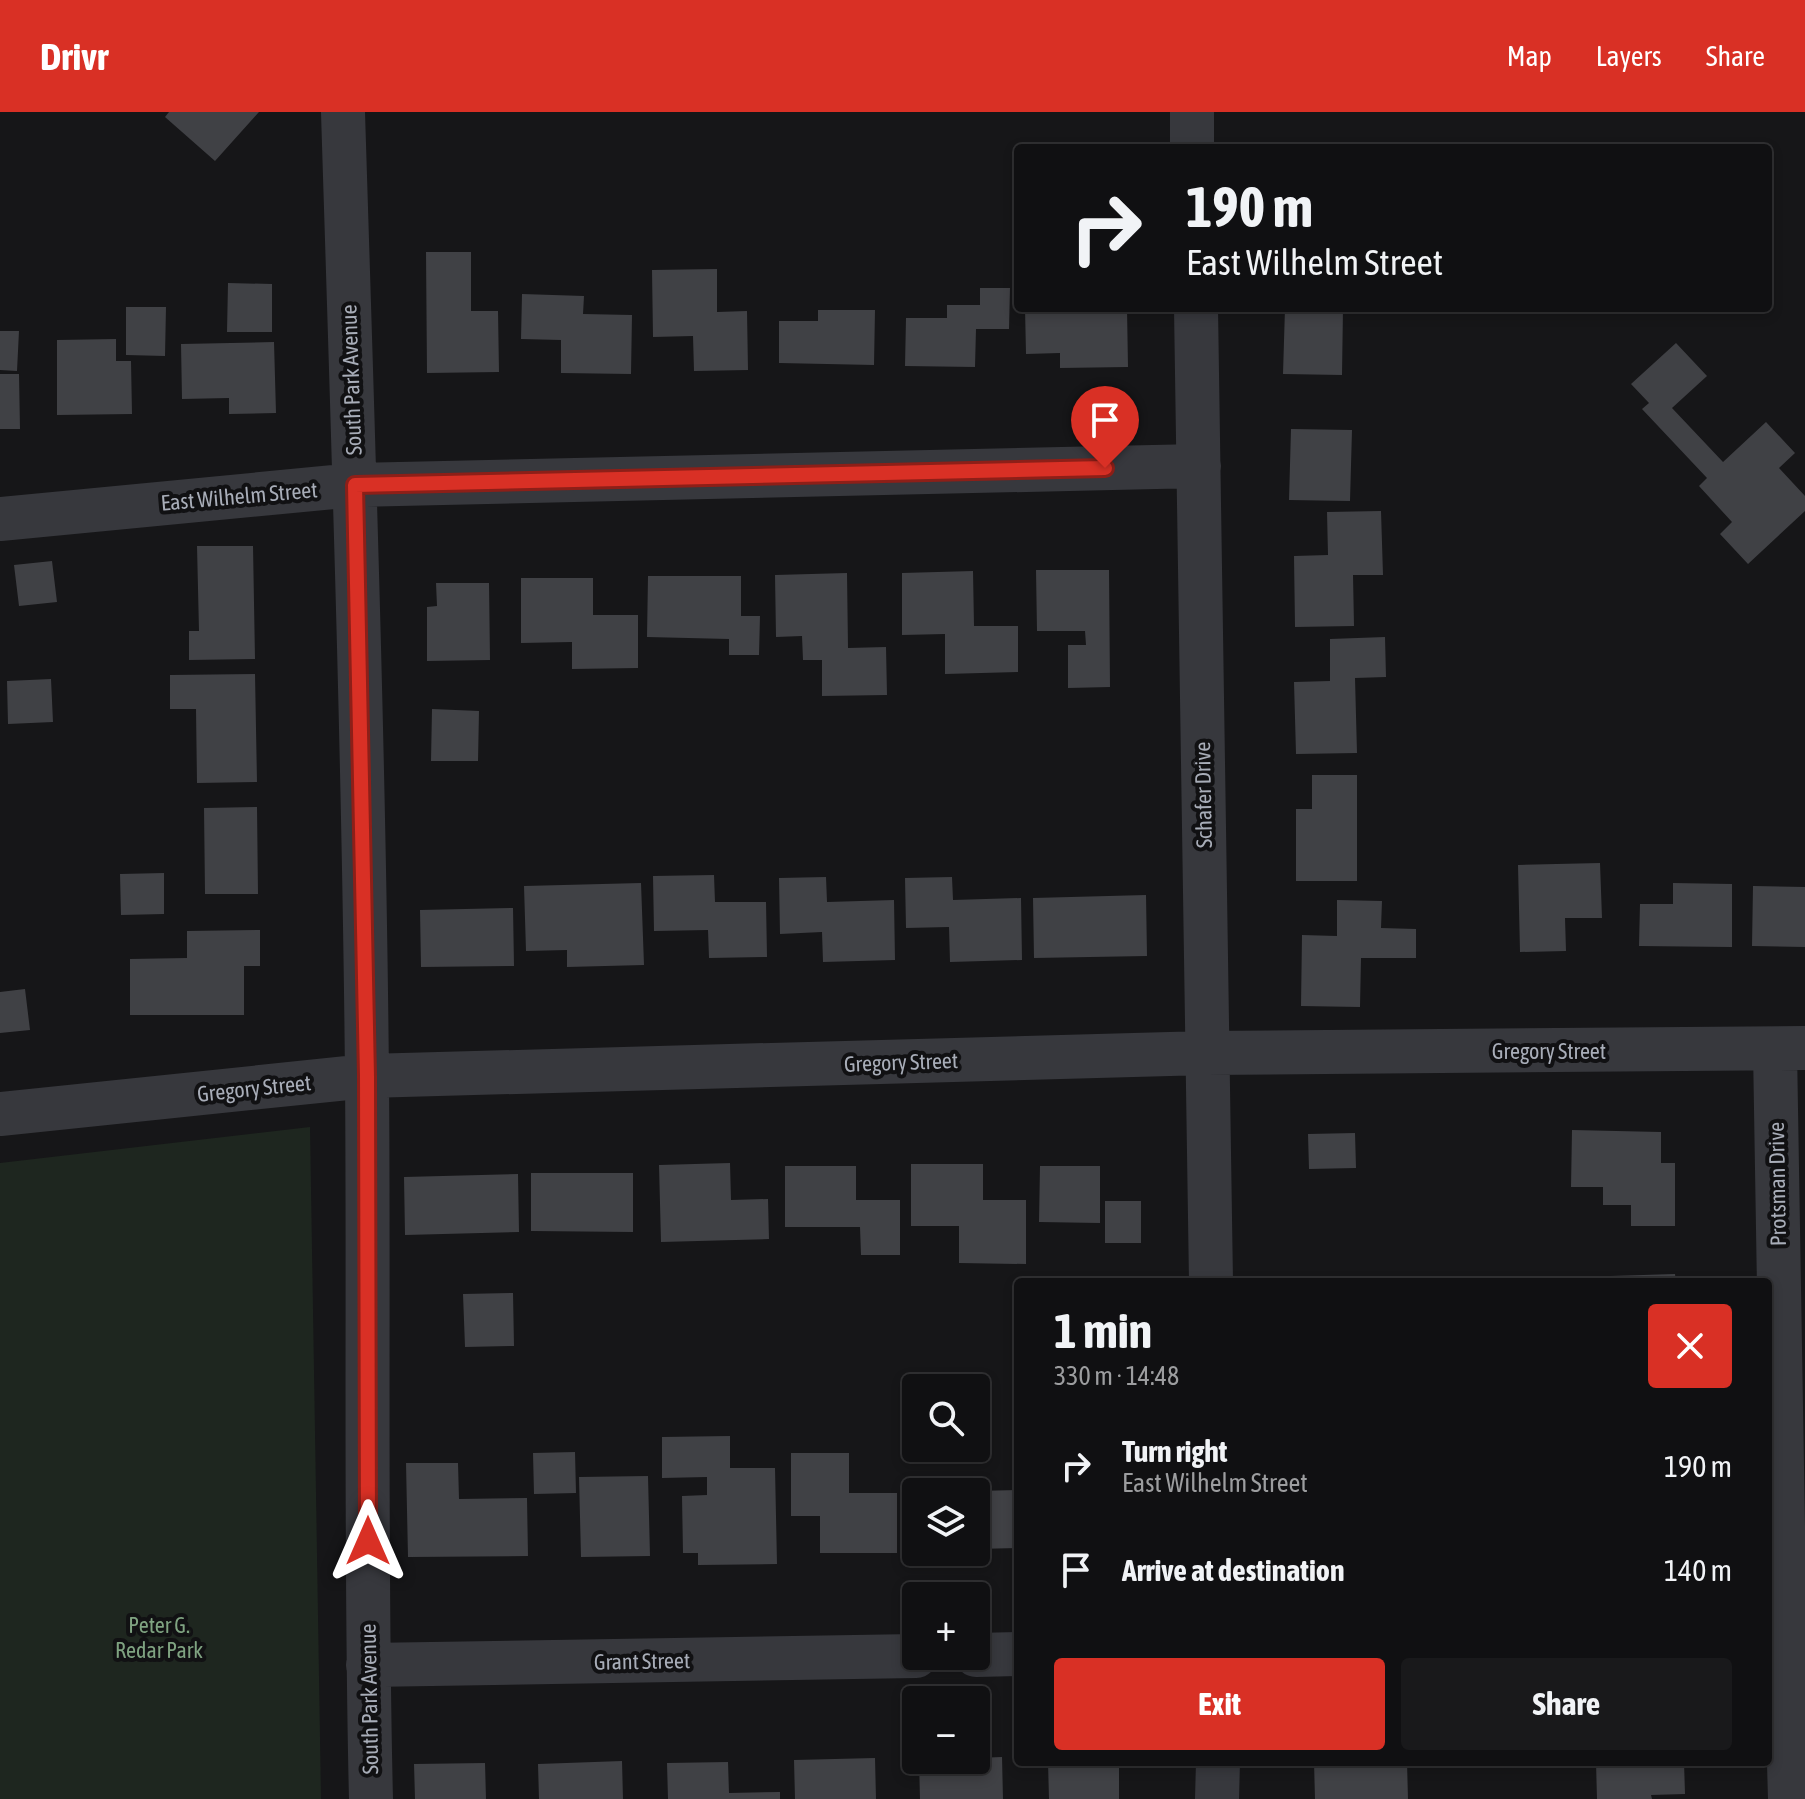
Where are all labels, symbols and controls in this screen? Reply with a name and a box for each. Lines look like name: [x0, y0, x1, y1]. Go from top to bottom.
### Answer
text: Drivr: [40, 35, 108, 78]
text: Map: [1507, 40, 1552, 72]
text: Layers: [1596, 40, 1662, 72]
text: Share: [1706, 40, 1765, 72]
text: 190 m: [1186, 175, 1313, 239]
icon: right: [1054, 176, 1158, 280]
text: East Wilhelm Street: [1186, 241, 1443, 283]
street label: South Park Avenue: [335, 304, 367, 456]
pin: [1071, 386, 1139, 468]
icon: arrive: [1083, 398, 1127, 442]
street label: East Wilhelm Street: [160, 476, 318, 516]
street label: Schafer Drive: [1189, 741, 1217, 848]
street label: Gregory Street: [1492, 1038, 1606, 1064]
street label: Gregory Street: [843, 1047, 959, 1077]
street label: Gregory Street: [196, 1069, 312, 1107]
street label: Protsman Drive: [1763, 1122, 1791, 1246]
text: 1 min: [1054, 1303, 1152, 1358]
button: close: [1648, 1304, 1732, 1388]
text: 330 m · 14:48: [1054, 1361, 1179, 1391]
map controls: [902, 1374, 990, 1774]
button: search: [902, 1374, 990, 1462]
text: Turn right: [1122, 1434, 1228, 1468]
icon: right: [1054, 1444, 1098, 1488]
text: 190 m: [1664, 1449, 1732, 1483]
text: East Wilhelm Street: [1122, 1468, 1308, 1498]
button: layers: [902, 1478, 990, 1566]
position arrow: [326, 1499, 410, 1583]
icon: arrive: [1054, 1548, 1098, 1592]
text: Arrive at destination: [1122, 1553, 1344, 1587]
text: 140 m: [1664, 1553, 1732, 1587]
button: +: [902, 1582, 990, 1670]
park label: Peter G. Redar Park: [115, 1612, 203, 1663]
street label: South Park Avenue: [355, 1623, 383, 1775]
street label: Grant Street: [594, 1647, 690, 1675]
button: Exit: [1054, 1658, 1385, 1750]
button: Share: [1401, 1658, 1732, 1750]
button: −: [902, 1686, 990, 1774]

